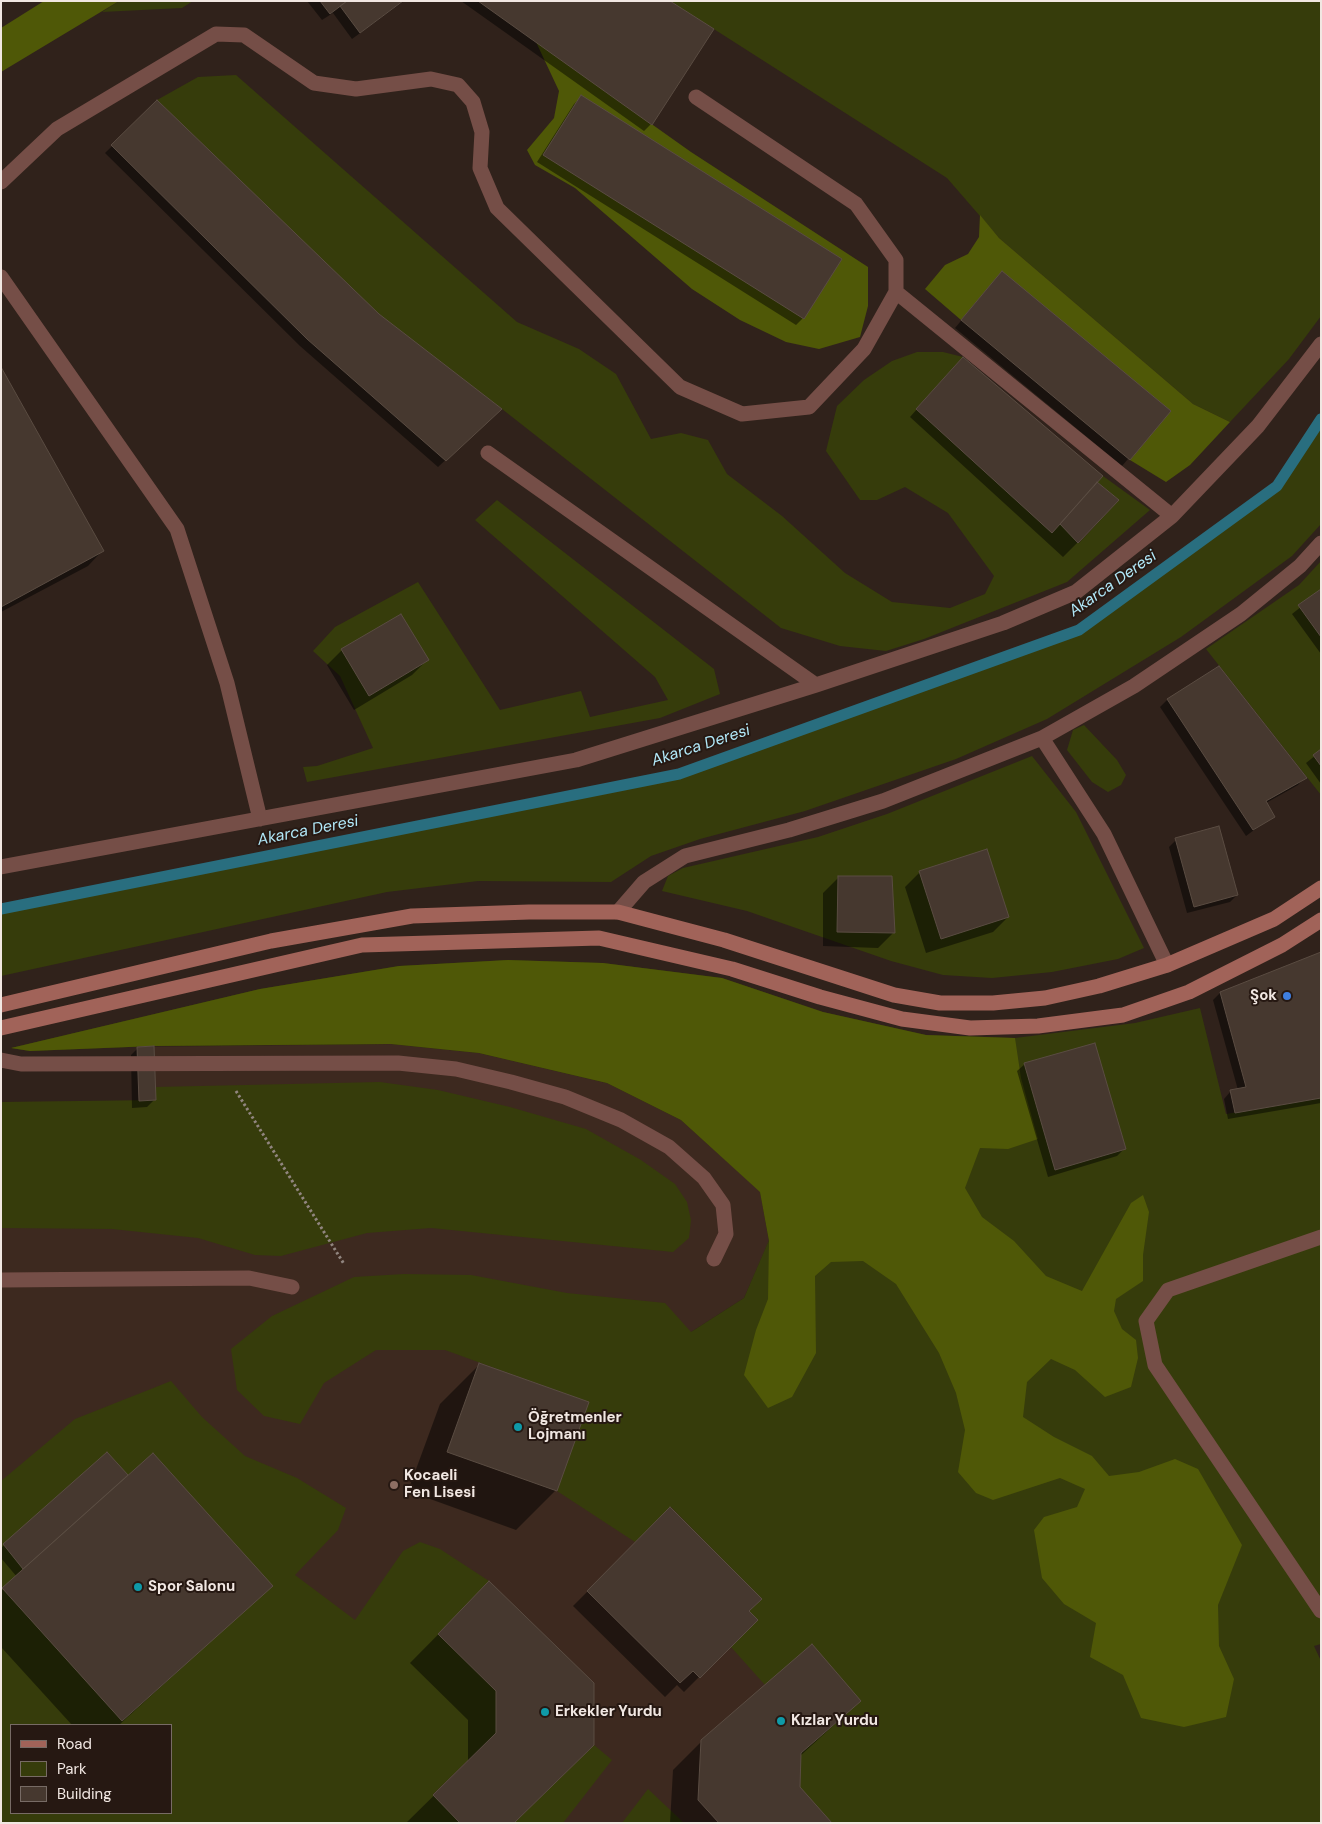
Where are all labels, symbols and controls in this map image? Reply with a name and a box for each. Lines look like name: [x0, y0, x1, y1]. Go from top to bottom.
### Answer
water label: Akarca Deresi: [1066, 547, 1160, 621]
water label: Akarca Deresi: [649, 721, 753, 771]
water label: Akarca Deresi: [256, 812, 360, 850]
place label: Şok: [1250, 987, 1277, 1005]
marker: Şok: [1281, 990, 1293, 1002]
place label: Öğretmenler Lojmanı: [528, 1409, 622, 1444]
marker: Öğretmenler Lojmanı: [512, 1421, 524, 1433]
place label: Kocaeli Fen Lisesi: [404, 1467, 475, 1502]
marker: Kocaeli Fen Lisesi: [388, 1479, 400, 1491]
place label: Spor Salonu: [148, 1578, 235, 1596]
marker: Spor Salonu: [132, 1581, 144, 1593]
place label: Erkekler Yurdu: [555, 1703, 662, 1721]
marker: Erkekler Yurdu: [539, 1706, 551, 1718]
place label: Kızlar Yurdu: [791, 1712, 878, 1730]
marker: Kızlar Yurdu: [775, 1715, 787, 1727]
legend: [10, 1724, 172, 1814]
text: Road: [57, 1734, 92, 1754]
text: Park: [57, 1759, 87, 1779]
text: Building: [57, 1784, 112, 1804]

